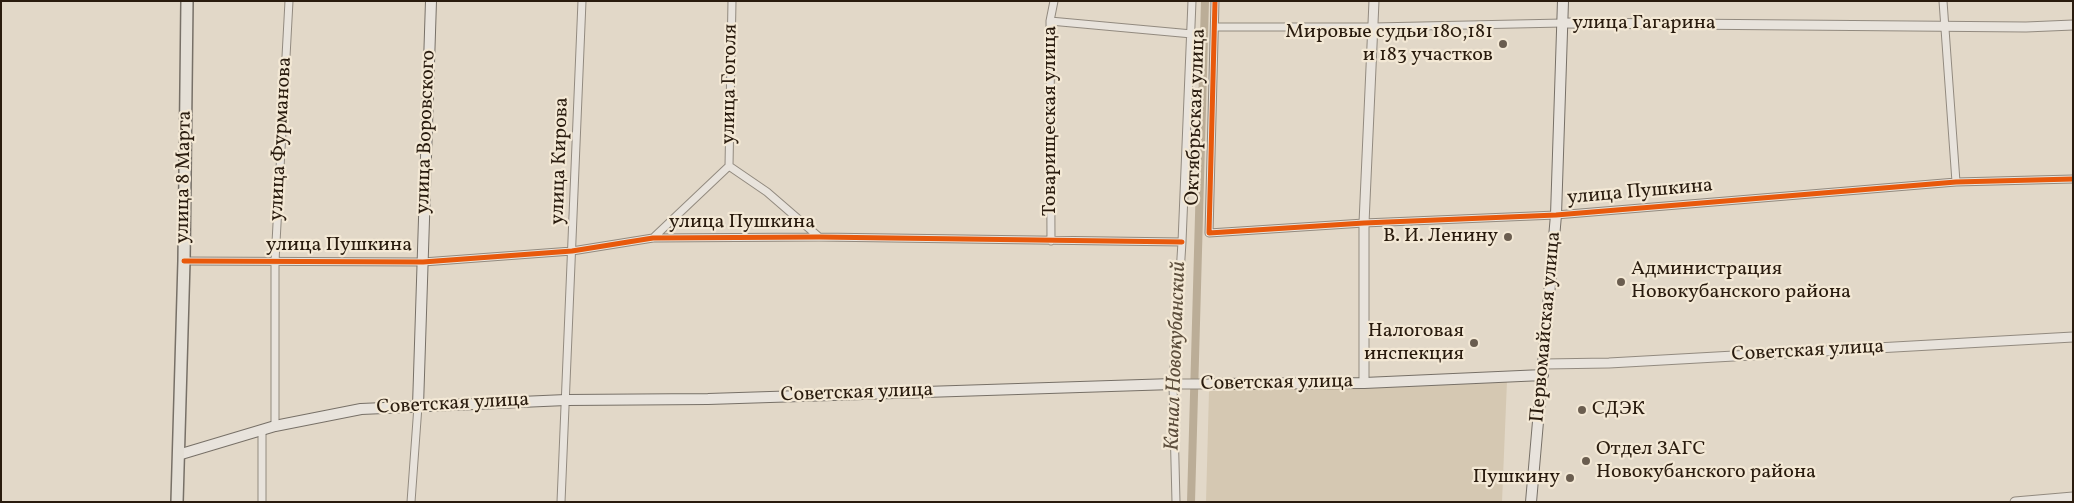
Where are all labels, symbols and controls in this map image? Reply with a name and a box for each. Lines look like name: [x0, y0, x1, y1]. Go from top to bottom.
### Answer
street label: улица Гагарина: [1572, 12, 1716, 36]
place label: Мировые судьи 180,181 и 183 участков: [1285, 21, 1493, 68]
street label: улица Гоголя: [718, 23, 744, 145]
street label: Товарищеская улица: [1039, 26, 1063, 216]
street label: Октябрьская улица: [1182, 28, 1212, 206]
marker: Мировые судьи 180,181 и 183 участков: [1497, 38, 1509, 50]
street label: улица Воровского: [412, 50, 442, 214]
street label: улица Фурманова: [266, 56, 298, 222]
street label: улица Кирова: [547, 97, 575, 225]
street label: улица 8 Марта: [172, 110, 198, 244]
street label: улица Пушкина: [1566, 175, 1714, 211]
street label: улица Пушкина: [669, 211, 815, 235]
place label: В. И. Ленину: [1383, 225, 1498, 249]
street label: Первомайская улица: [1527, 230, 1567, 424]
marker: В. И. Ленину: [1502, 231, 1514, 243]
street label: улица Пушкина: [266, 234, 412, 258]
place label: Администрация Новокубанского района: [1631, 258, 1851, 305]
water label: Канал Новокубанский: [1161, 261, 1193, 451]
marker: Администрация Новокубанского района: [1615, 276, 1627, 288]
place label: Налоговая инспекция: [1364, 320, 1464, 367]
street label: Советская улица: [1731, 336, 1885, 368]
marker: Налоговая инспекция: [1468, 337, 1480, 349]
street label: Советская улица: [1200, 371, 1354, 397]
street label: Советская улица: [780, 379, 934, 409]
street label: Советская улица: [376, 389, 530, 421]
place label: СДЭК: [1592, 398, 1645, 422]
marker: СДЭК: [1576, 404, 1588, 416]
place label: Отдел ЗАГС Новокубанского района: [1596, 438, 1816, 485]
marker: Отдел ЗАГС Новокубанского района: [1580, 455, 1592, 467]
place label: Пушкину: [1473, 466, 1560, 490]
marker: Пушкину: [1564, 472, 1576, 484]

